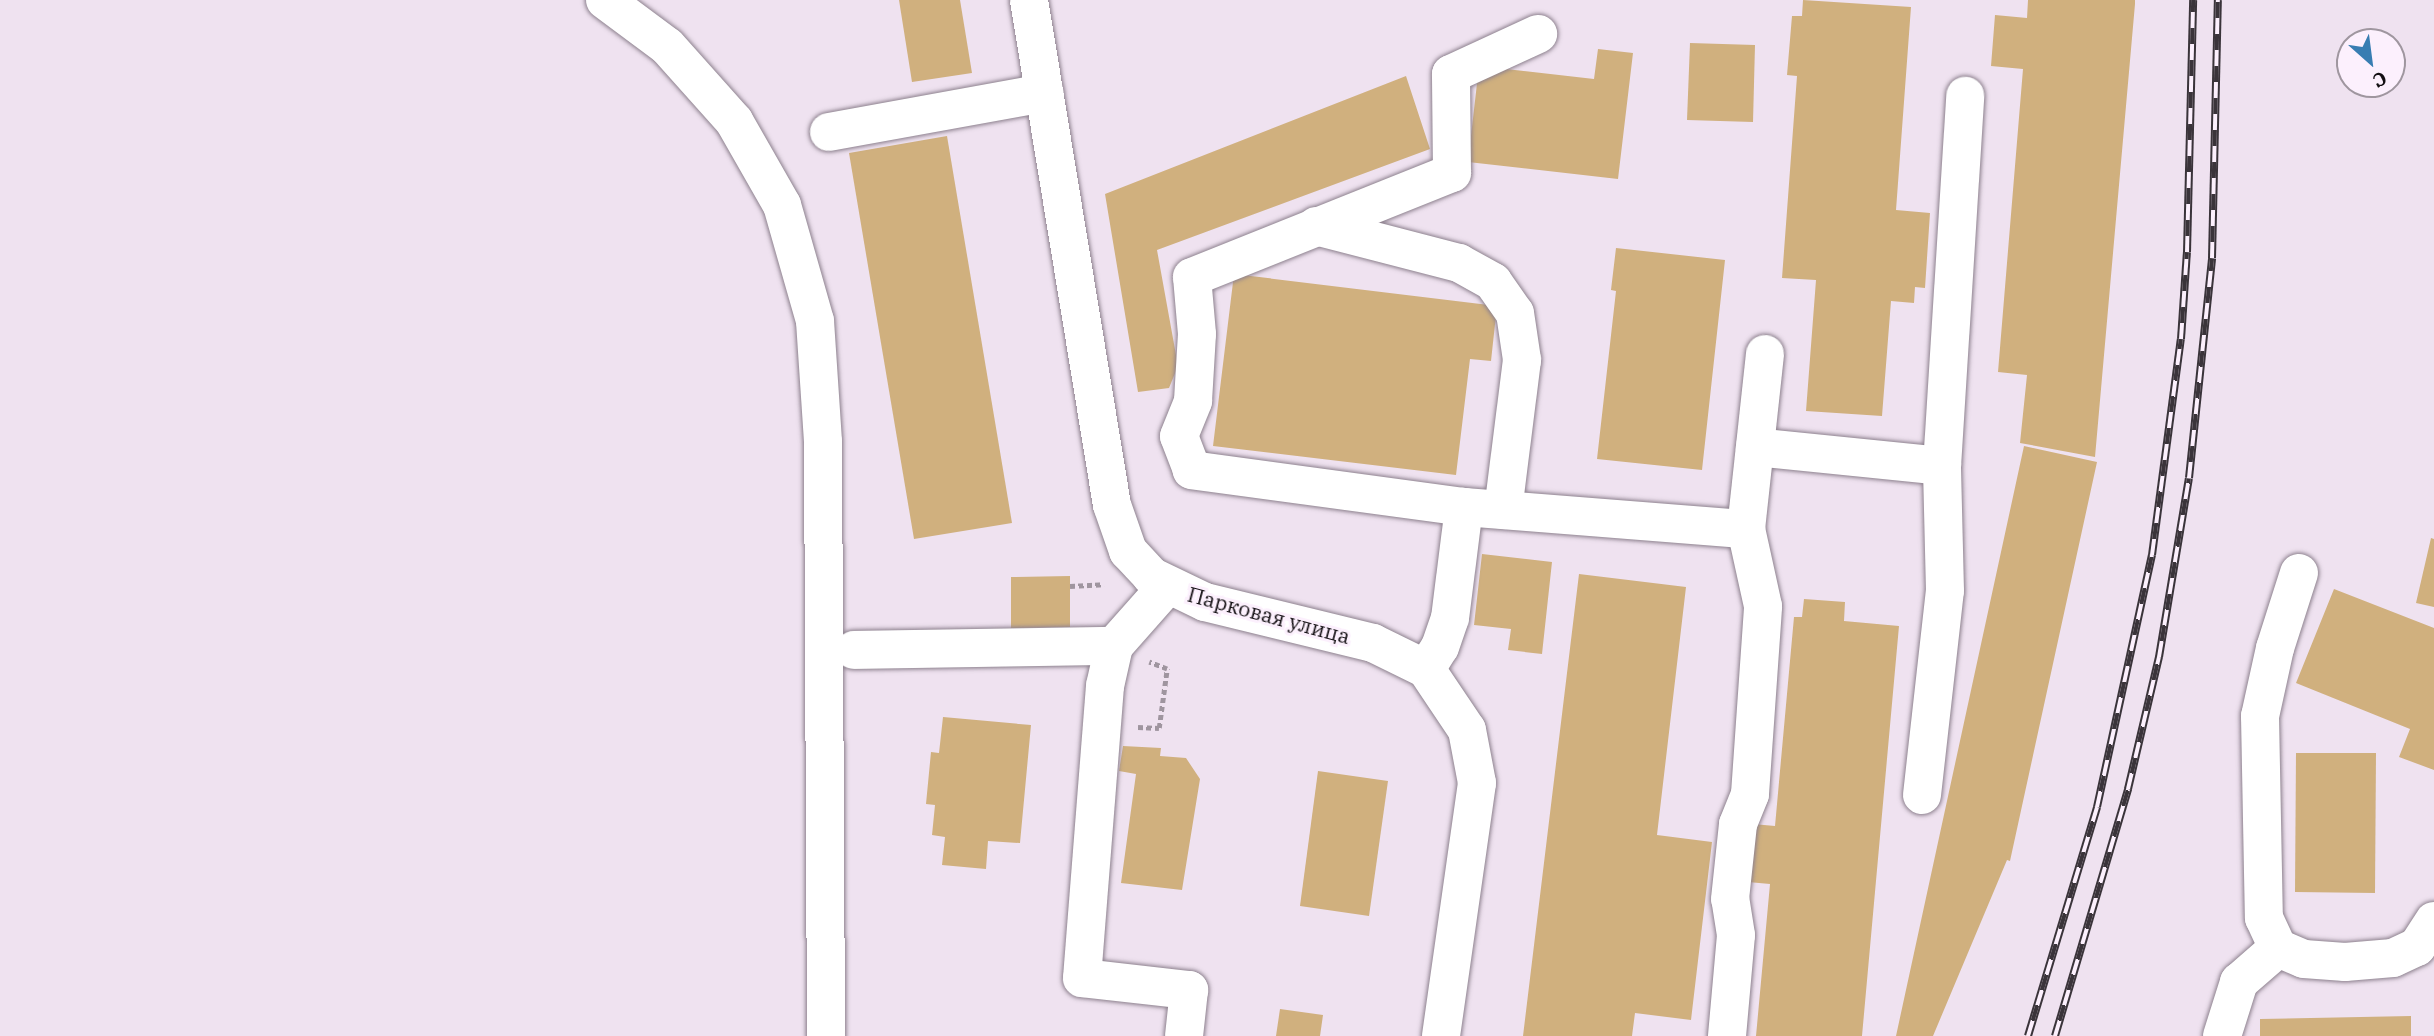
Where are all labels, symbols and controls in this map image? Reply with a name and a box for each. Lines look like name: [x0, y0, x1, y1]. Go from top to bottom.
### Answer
north arrow: [2336, 28, 2406, 98]
text: С: [2369, 66, 2391, 93]
street label: Парковая улица: [1185, 581, 1353, 649]

